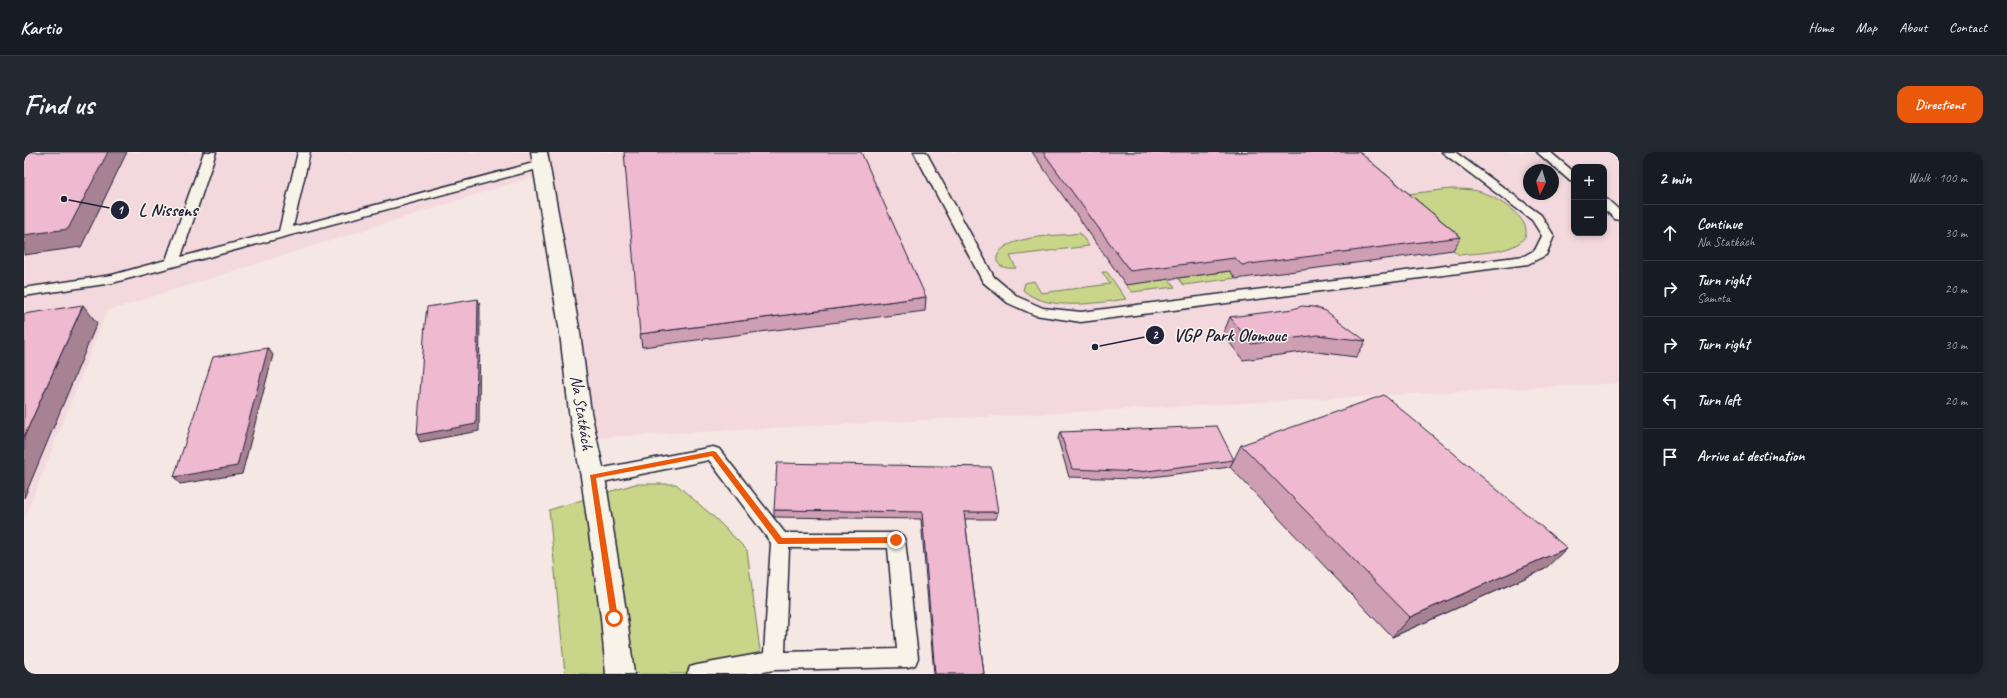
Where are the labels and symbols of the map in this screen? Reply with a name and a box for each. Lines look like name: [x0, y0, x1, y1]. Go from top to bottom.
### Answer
north arrow: [1523, 164, 1559, 200]
callout: L Nissens: [110, 195, 206, 225]
text: L Nissens: [138, 199, 199, 221]
text: 1: [117, 202, 124, 218]
callout: VGP Park Olomouc: [1145, 320, 1295, 350]
text: VGP Park Olomouc: [1174, 324, 1288, 346]
text: 2: [1152, 327, 1159, 343]
street label: Na Statkách: [566, 374, 598, 453]
route end: [887, 531, 905, 549]
route start: [605, 609, 623, 627]

